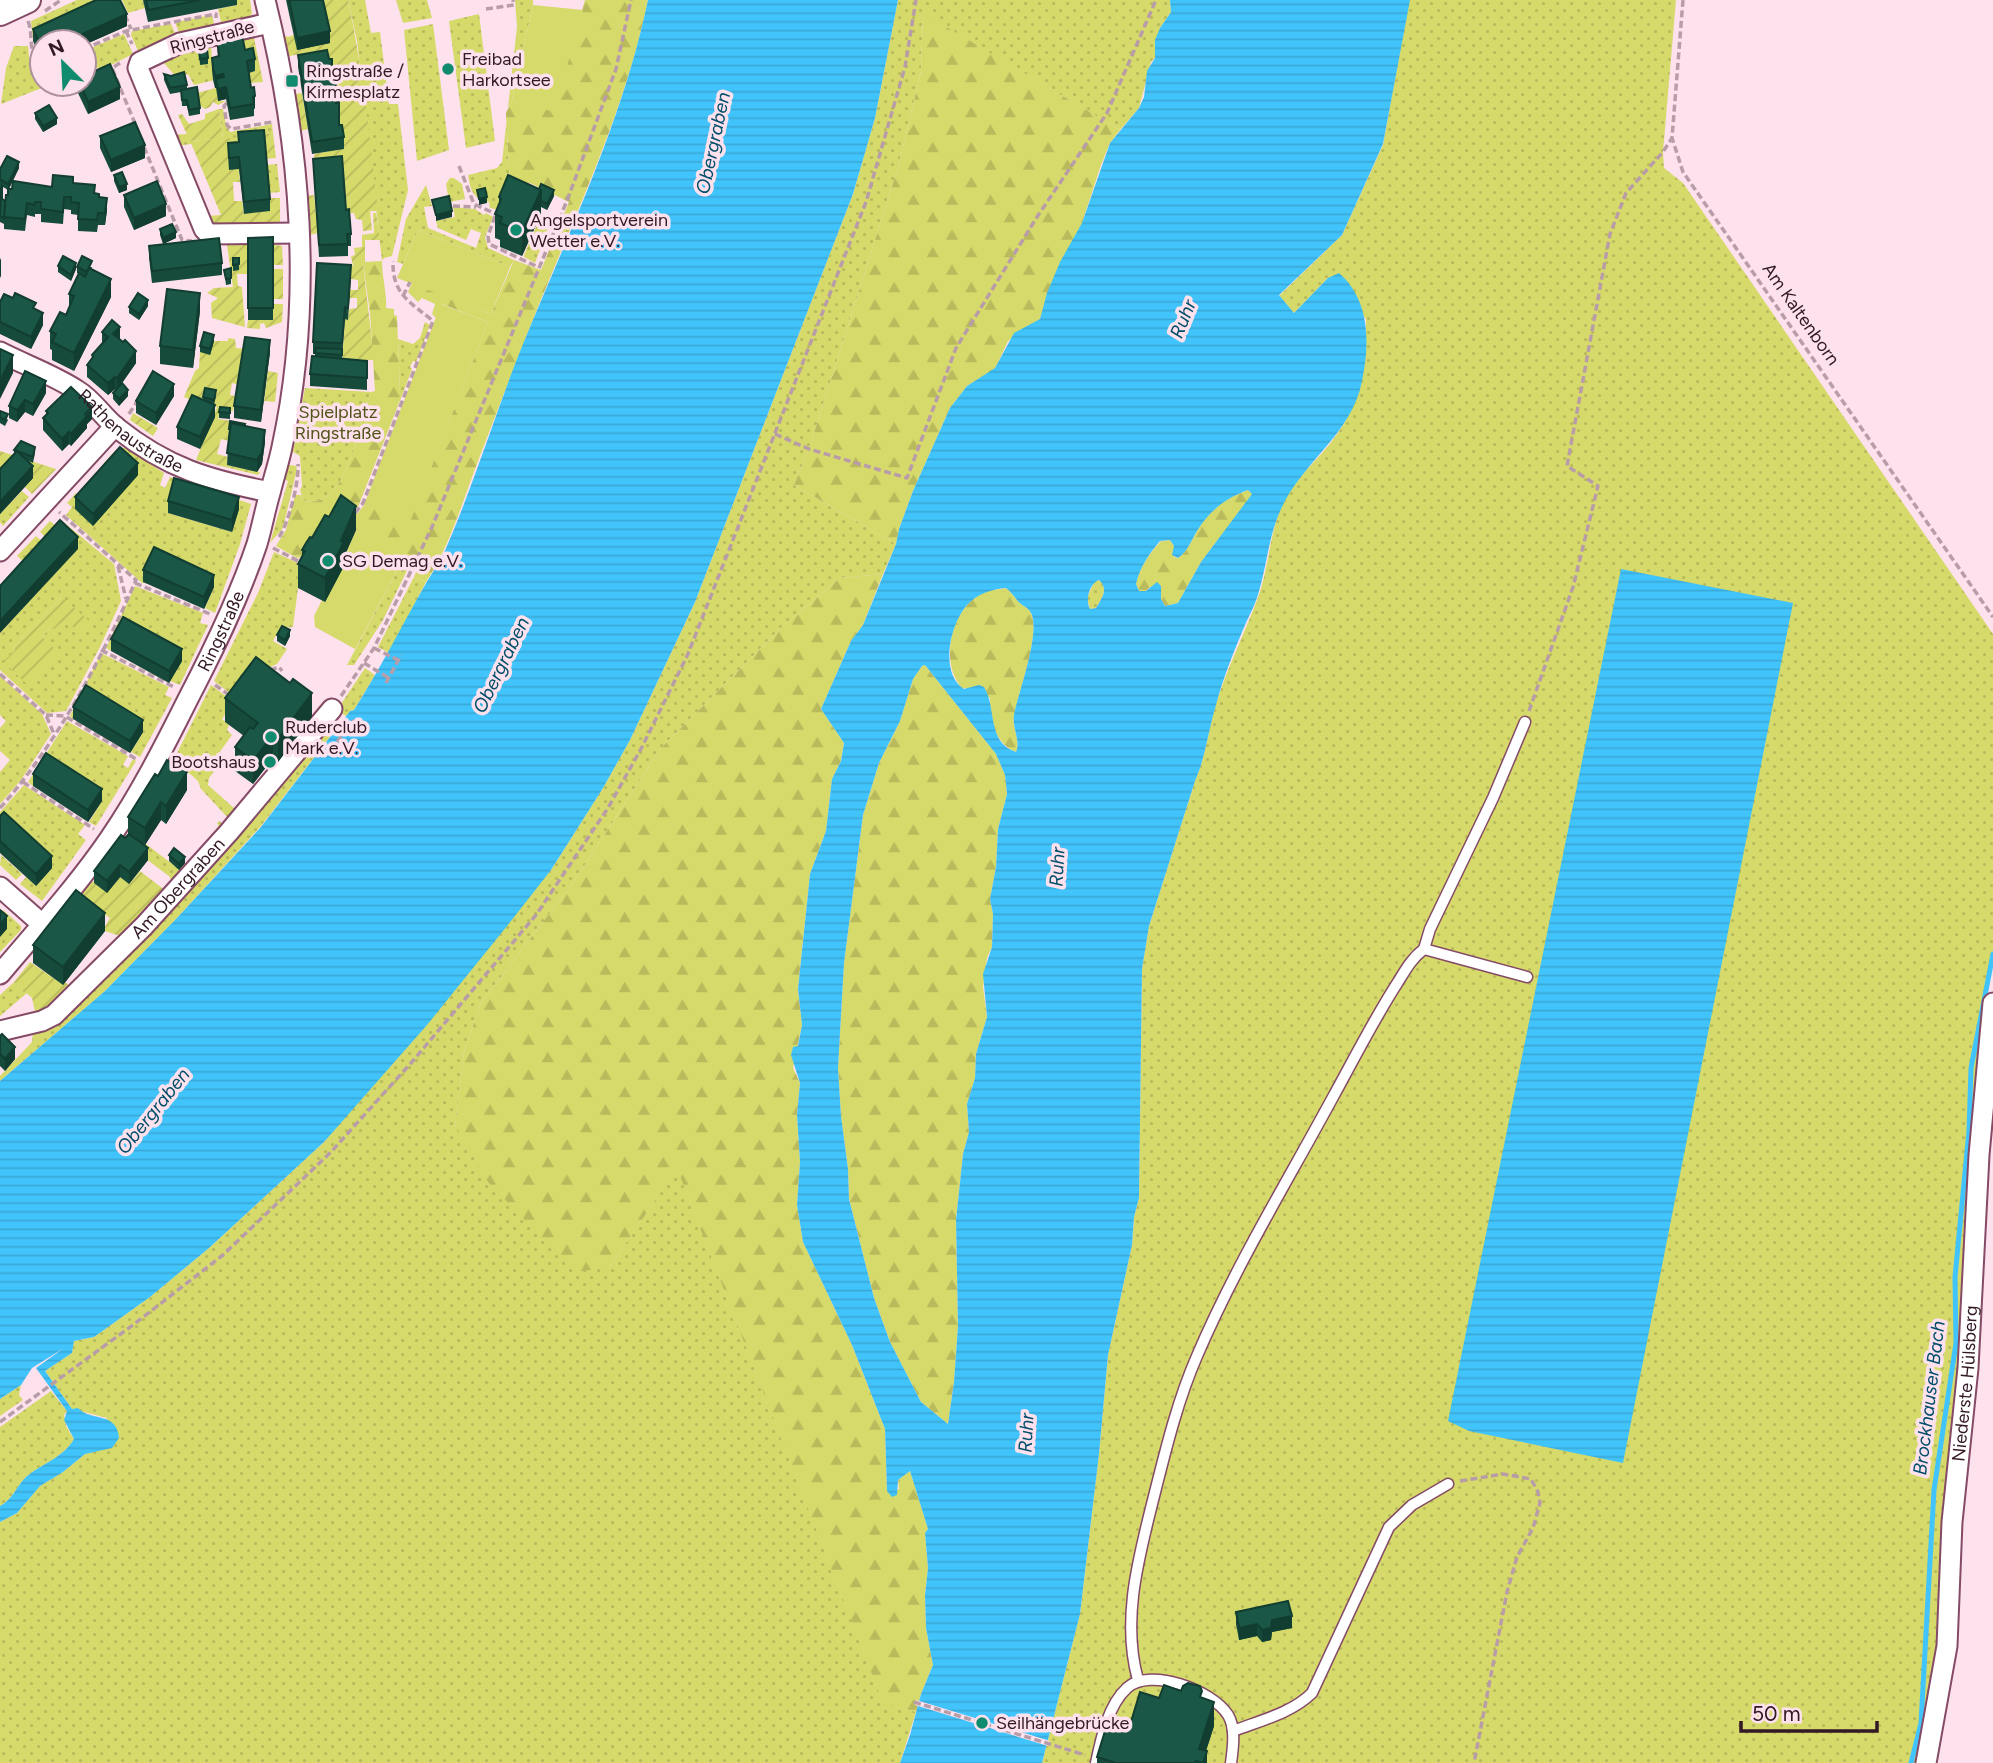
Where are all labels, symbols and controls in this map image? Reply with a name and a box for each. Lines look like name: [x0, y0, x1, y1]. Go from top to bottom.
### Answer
street label: Ringstraße: [167, 15, 257, 59]
north arrow: [28, 28, 98, 98]
text: N: [45, 34, 68, 61]
place label: Freibad Harkortsee: [462, 48, 551, 91]
place label: Ringstraße / Kirmesplatz: [306, 60, 404, 103]
marker: Freibad Harkortsee: [440, 61, 456, 77]
marker: Ringstraße / Kirmesplatz: [284, 73, 300, 89]
water label: Obergraben: [691, 90, 735, 196]
place label: Angelsportverein Wetter e.V.: [530, 209, 668, 252]
marker: Angelsportverein Wetter e.V.: [508, 222, 524, 238]
street label: Am Kaltenborn: [1758, 259, 1844, 369]
water label: Ruhr: [1165, 296, 1201, 342]
street label: Rathenaustraße: [74, 384, 187, 478]
park label: Spielplatz Ringstraße: [295, 401, 381, 444]
place label: SG Demag e.V.: [342, 550, 463, 572]
marker: SG Demag e.V.: [320, 553, 336, 569]
street label: Ringstraße: [193, 587, 249, 675]
water label: Obergraben: [468, 613, 534, 717]
place label: Ruderclub Mark e.V.: [285, 716, 367, 759]
marker: Ruderclub Mark e.V.: [263, 729, 279, 745]
place label: Bootshaus: [171, 751, 256, 773]
marker: Bootshaus: [262, 754, 278, 770]
street label: Am Obergraben: [127, 833, 229, 943]
water label: Ruhr: [1044, 846, 1070, 887]
water label: Obergraben: [111, 1063, 195, 1159]
street label: Niederste Hülsberg: [1947, 1305, 1982, 1463]
water label: Brockhauser Bach: [1908, 1319, 1950, 1476]
water label: Ruhr: [1013, 1412, 1039, 1453]
scale bar: [1741, 1690, 1878, 1734]
text: 50 m: [1752, 1701, 1801, 1726]
place label: Seilhängebrücke: [996, 1712, 1130, 1734]
marker: Seilhängebrücke: [974, 1715, 990, 1731]

